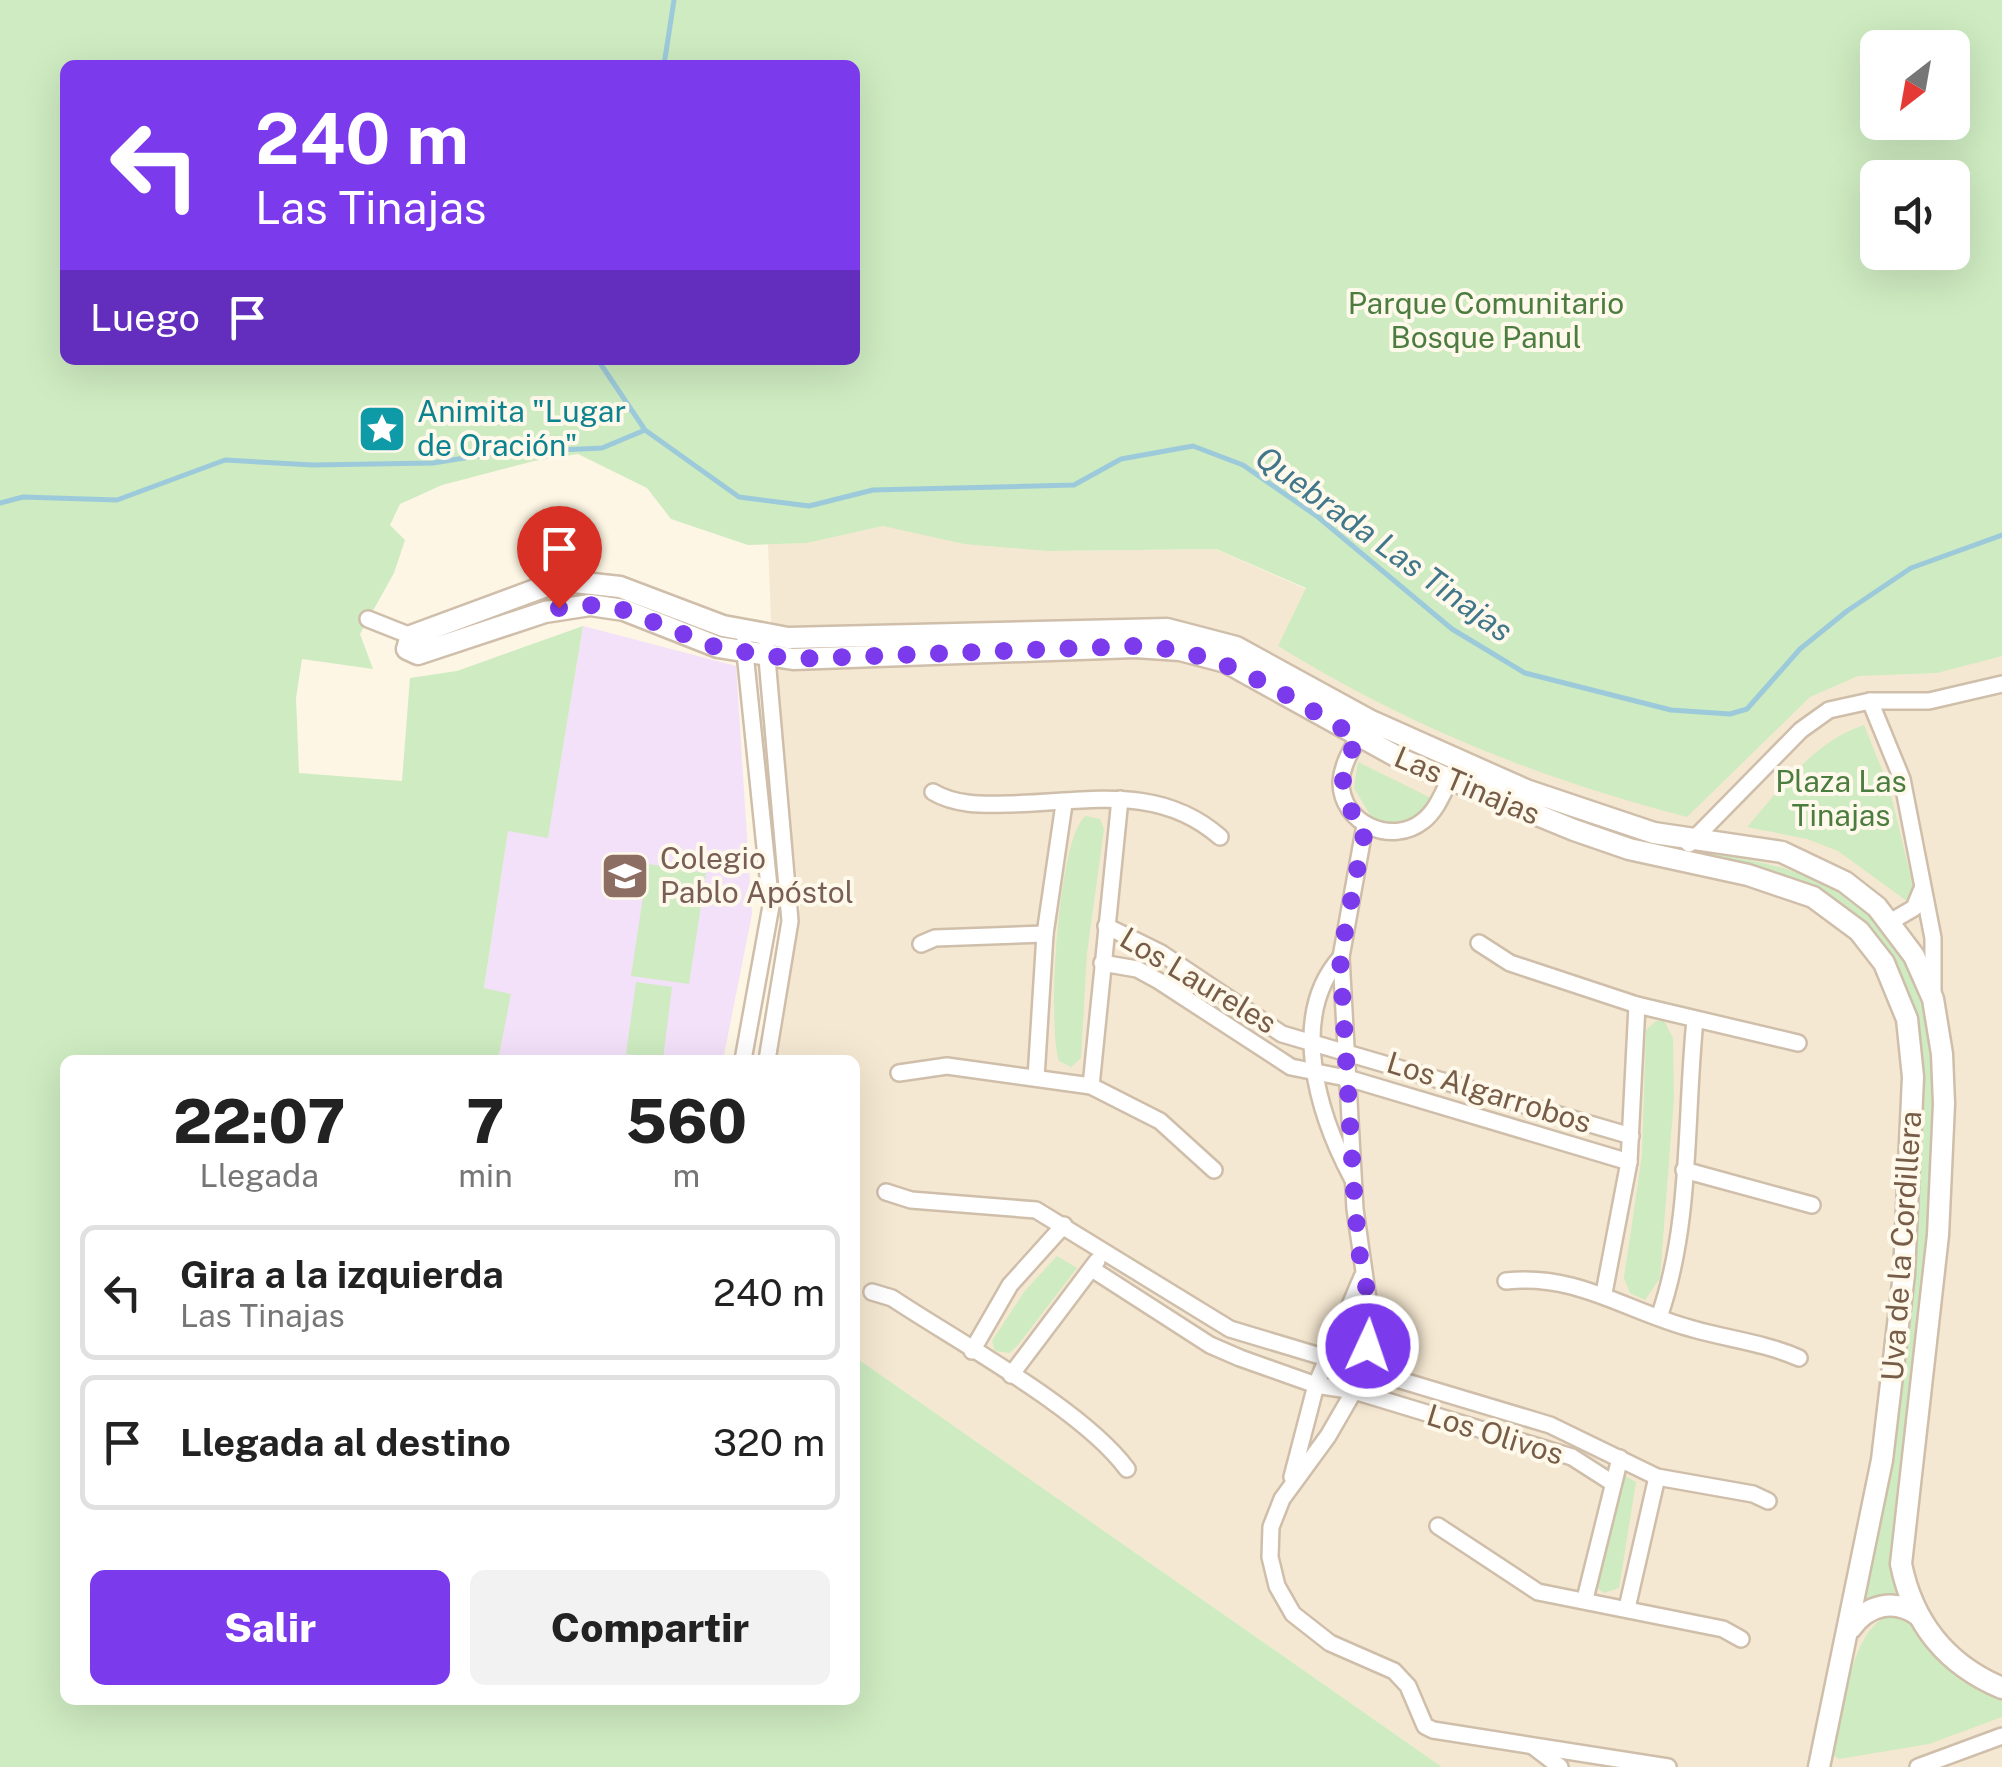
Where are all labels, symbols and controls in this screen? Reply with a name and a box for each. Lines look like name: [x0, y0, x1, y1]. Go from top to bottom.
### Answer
north arrow: [1860, 30, 1970, 140]
map controls: [1860, 30, 1970, 270]
text: 240 m: [255, 97, 469, 180]
icon: left: [90, 100, 220, 230]
button: sound: [1860, 160, 1970, 270]
text: Las Tinajas: [255, 181, 487, 234]
park label: Parque Comunitario Bosque Panul: [1348, 285, 1624, 355]
icon: arrive: [220, 290, 275, 345]
text: Luego: [90, 295, 200, 340]
place label: Animita "Lugar de Oración": [417, 393, 626, 463]
place icon: Animita "Lugar de Oración": [356, 403, 408, 455]
water label: Quebrada Las Tinajas: [1249, 438, 1520, 649]
pin: [517, 506, 602, 609]
icon: arrive: [532, 521, 587, 576]
street label: Las Tinajas: [1389, 738, 1545, 832]
park label: Plaza Las Tinajas: [1775, 763, 1907, 833]
place label: Colegio Pablo Apóstol: [660, 840, 854, 910]
school or university icon: Colegio Pablo Apóstol: [599, 850, 651, 902]
street label: Los Laureles: [1114, 919, 1283, 1041]
street label: Los Algarrobos: [1383, 1044, 1596, 1140]
text: 22:07: [173, 1086, 345, 1157]
text: 7: [466, 1086, 505, 1157]
text: 560: [626, 1086, 747, 1157]
street label: Uva de la Cordillera: [1874, 1110, 1928, 1382]
text: Llegada: [200, 1157, 319, 1194]
text: min: [458, 1157, 513, 1194]
text: m: [672, 1157, 700, 1194]
text: Gira a la izquierda: [180, 1252, 504, 1297]
icon: left: [95, 1265, 150, 1320]
text: 240 m: [713, 1270, 825, 1315]
position arrow: [1316, 1294, 1420, 1398]
text: Las Tinajas: [180, 1297, 345, 1334]
street label: Los Olivos: [1423, 1396, 1568, 1472]
icon: arrive: [95, 1415, 150, 1470]
text: Llegada al destino: [180, 1420, 511, 1465]
text: 320 m: [713, 1420, 825, 1465]
button: Salir: [90, 1570, 450, 1685]
button: Compartir: [470, 1570, 830, 1685]

